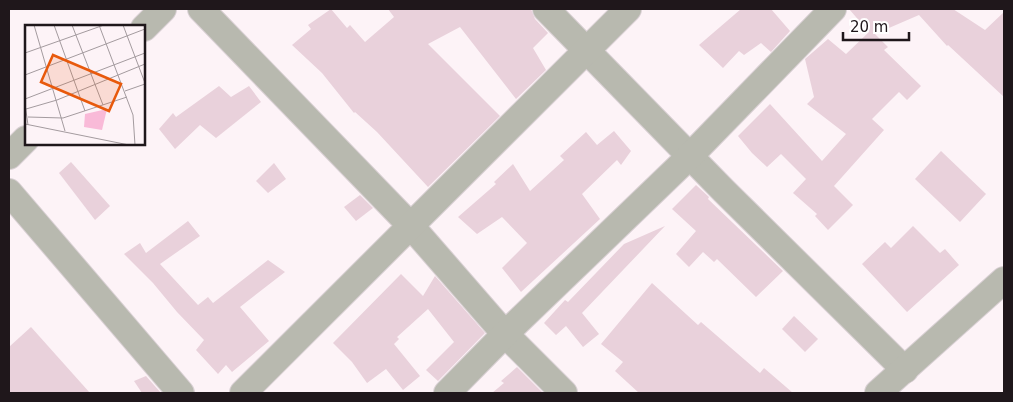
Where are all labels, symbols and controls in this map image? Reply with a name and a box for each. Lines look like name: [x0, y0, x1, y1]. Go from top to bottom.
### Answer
scale bar: [843, 10, 909, 42]
text: 20 m: [850, 18, 888, 36]
inset map: [25, 25, 145, 145]

